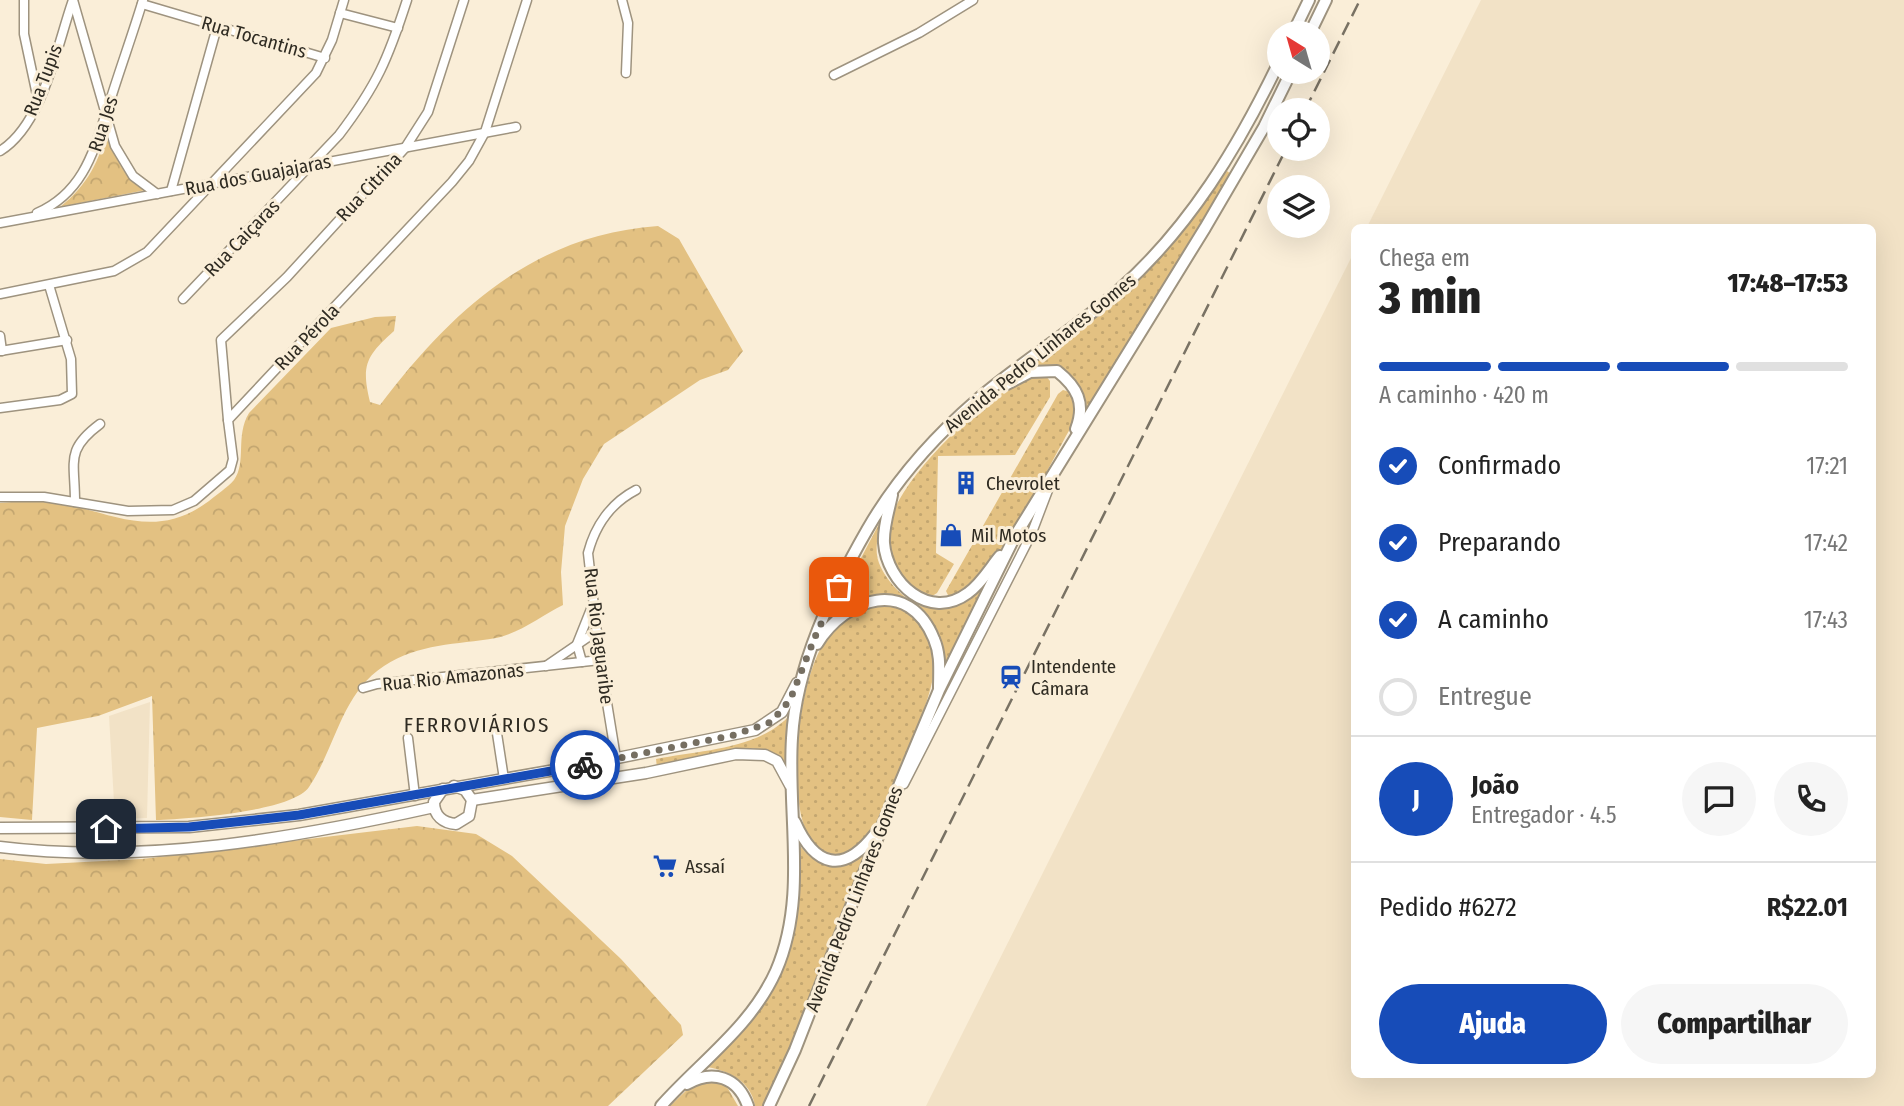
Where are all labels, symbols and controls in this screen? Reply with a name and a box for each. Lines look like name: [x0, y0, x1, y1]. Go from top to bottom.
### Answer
street label: Rua Tocantins: [199, 11, 309, 63]
north arrow: [1267, 21, 1330, 84]
map controls: [1267, 21, 1330, 238]
street label: Rua Tupis: [19, 41, 67, 119]
street label: Rua Jes: [83, 93, 123, 155]
button: locate: [1267, 98, 1330, 161]
street label: Rua Citrina: [331, 148, 407, 226]
street label: Rua dos Guajajaras: [183, 150, 333, 200]
button: layers: [1267, 175, 1330, 238]
street label: Rua Caiçaras: [200, 195, 284, 281]
text: Chega em: [1379, 244, 1470, 272]
text: 17:48–17:53: [1727, 268, 1848, 299]
street label: Avenida Pedro Linhares Gomes: [940, 269, 1140, 437]
text: 3 min: [1379, 270, 1481, 325]
street label: Rua Pérola: [270, 299, 344, 375]
text: A caminho · 420 m: [1379, 381, 1549, 409]
icon: check: [1379, 447, 1417, 485]
text: Confirmado: [1438, 450, 1561, 481]
text: 17:21: [1806, 452, 1848, 480]
building icon: Chevrolet: [952, 469, 980, 497]
place label: Chevrolet: [986, 472, 1061, 495]
shop icon: Mil Motos: [937, 521, 965, 549]
place label: Mil Motos: [971, 524, 1046, 547]
icon: check: [1379, 524, 1417, 562]
text: Preparando: [1438, 527, 1561, 558]
text: 17:42: [1804, 529, 1848, 557]
pin: [809, 557, 869, 617]
street label: Rua Rio Jaguaribe: [579, 567, 619, 705]
icon: bag: [820, 568, 858, 606]
icon: check: [1379, 601, 1417, 639]
text: A caminho: [1438, 604, 1549, 635]
text: 17:43: [1804, 606, 1848, 634]
place label: Intendente Câmara: [1031, 655, 1116, 700]
street label: Rua Rio Amazonas: [381, 658, 525, 696]
station icon: Intendente Câmara: [997, 663, 1025, 691]
text: Entregue: [1438, 681, 1532, 712]
district label: FERROVIÁRIOS: [404, 712, 550, 738]
courier: [550, 730, 620, 800]
icon: bike: [566, 746, 604, 784]
button: chat: [1682, 762, 1756, 836]
button: phone: [1774, 762, 1848, 836]
text: João: [1471, 770, 1519, 801]
street label: Avenida Pedro Linhares Gomes: [800, 783, 908, 1015]
text: J: [1412, 784, 1420, 815]
pin: [76, 799, 136, 859]
text: Entregador · 4.5: [1471, 801, 1617, 829]
icon: home: [87, 810, 125, 848]
supermarket icon: Assaí: [651, 852, 679, 880]
place label: Assaí: [685, 855, 725, 878]
text: Pedido #6272: [1379, 892, 1517, 923]
text: R$22.01: [1767, 892, 1848, 923]
button: Ajuda: [1379, 984, 1607, 1064]
button: Compartilhar: [1621, 984, 1848, 1064]

